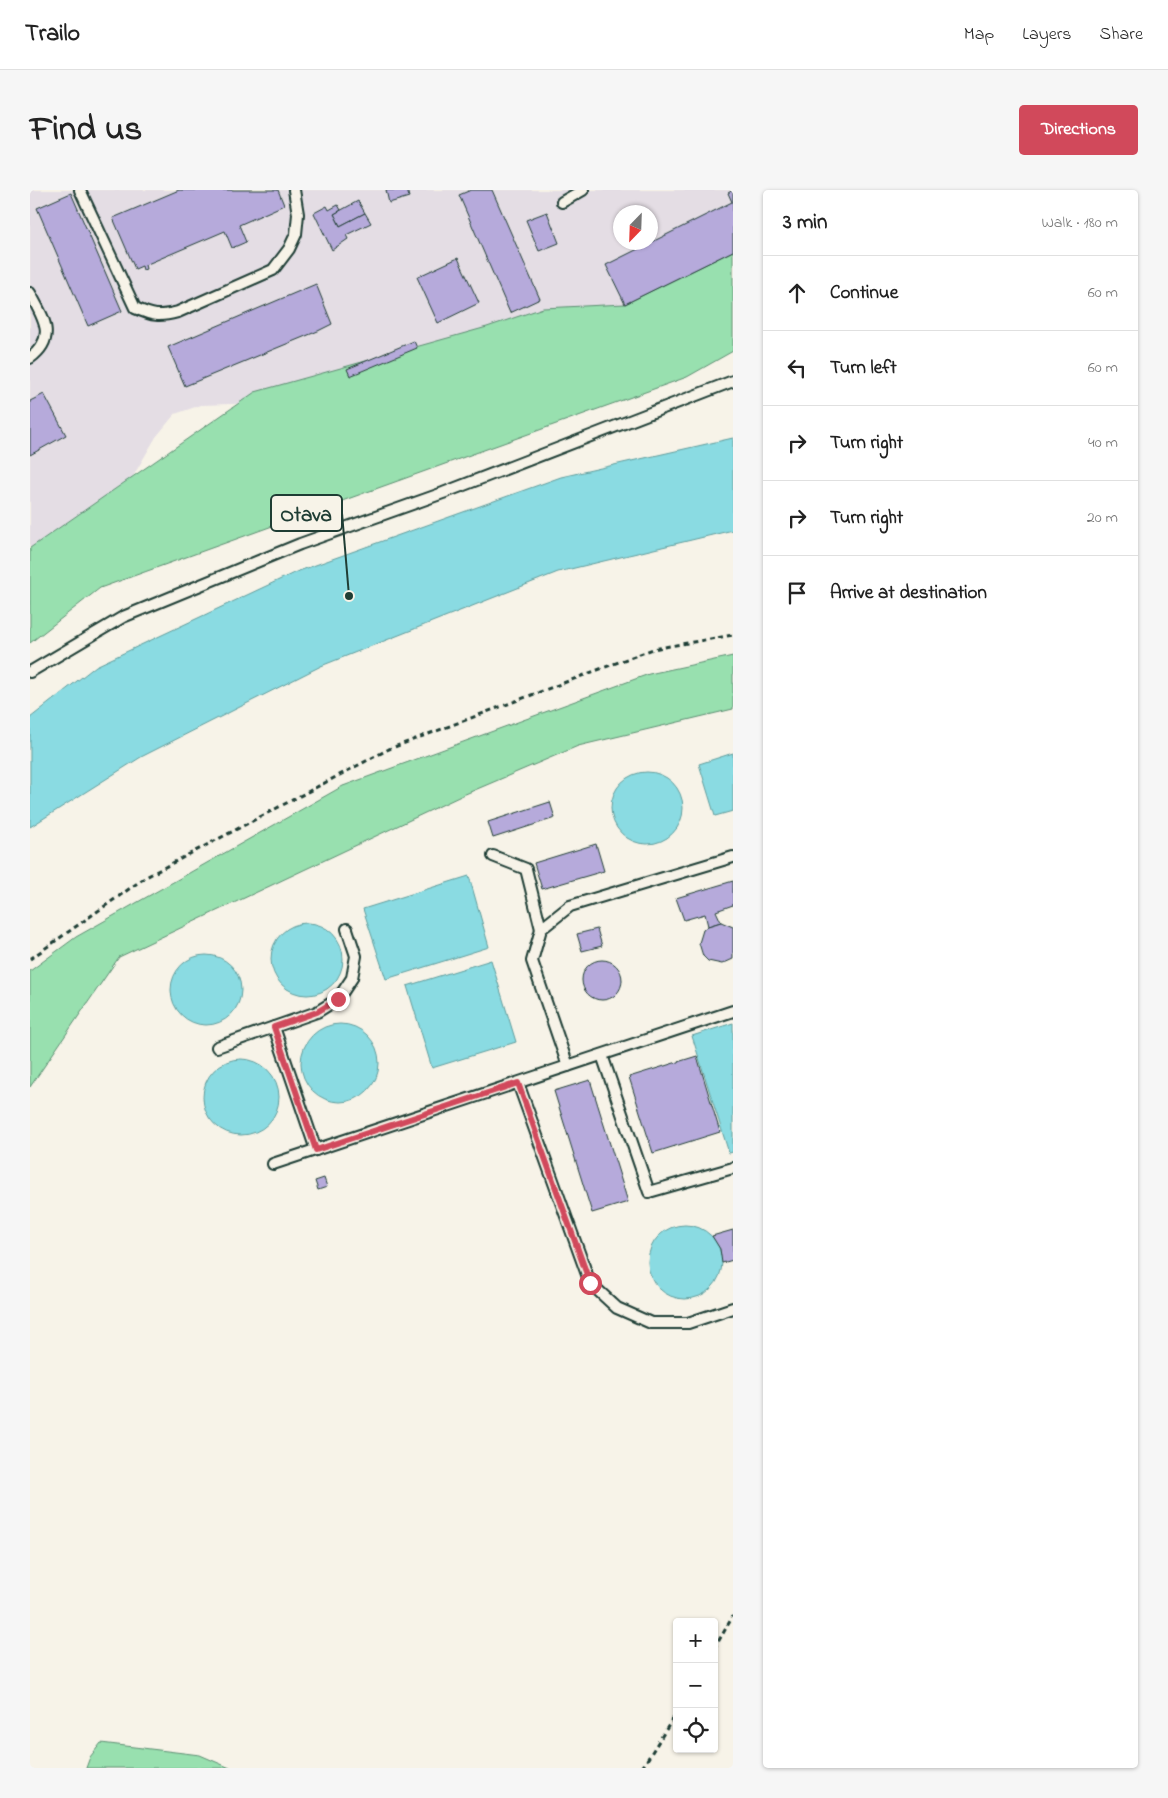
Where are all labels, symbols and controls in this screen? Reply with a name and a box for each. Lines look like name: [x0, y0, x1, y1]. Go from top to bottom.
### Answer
text: Trailo: [25, 17, 80, 52]
text: Map: [964, 22, 994, 48]
text: Layers: [1022, 22, 1072, 48]
text: Share: [1100, 22, 1143, 48]
text: Find us: [30, 105, 142, 156]
button: Directions: [1019, 105, 1138, 155]
north arrow: [613, 205, 658, 250]
text: 3 min: [783, 208, 827, 238]
text: Walk · 180 m: [1041, 211, 1118, 235]
icon: ahead: [783, 279, 811, 307]
text: Continue: [830, 280, 898, 307]
text: 60 m: [1088, 281, 1118, 305]
icon: left: [783, 354, 811, 382]
text: Turn left: [830, 355, 897, 382]
text: 60 m: [1088, 356, 1118, 380]
icon: right: [783, 429, 811, 457]
text: Turn right: [830, 430, 903, 457]
text: 40 m: [1088, 431, 1118, 455]
callout: Otava: [271, 495, 342, 531]
text: Otava: [280, 501, 332, 531]
icon: right: [783, 504, 811, 532]
text: Turn right: [830, 505, 903, 532]
text: 20 m: [1087, 506, 1118, 530]
icon: arrive: [783, 579, 811, 607]
text: Arrive at destination: [830, 580, 987, 607]
route end: [327, 988, 350, 1011]
route start: [579, 1272, 602, 1295]
map controls: [673, 1618, 718, 1753]
button: +: [673, 1618, 718, 1663]
button: −: [673, 1663, 718, 1708]
button: locate: [673, 1708, 718, 1753]

